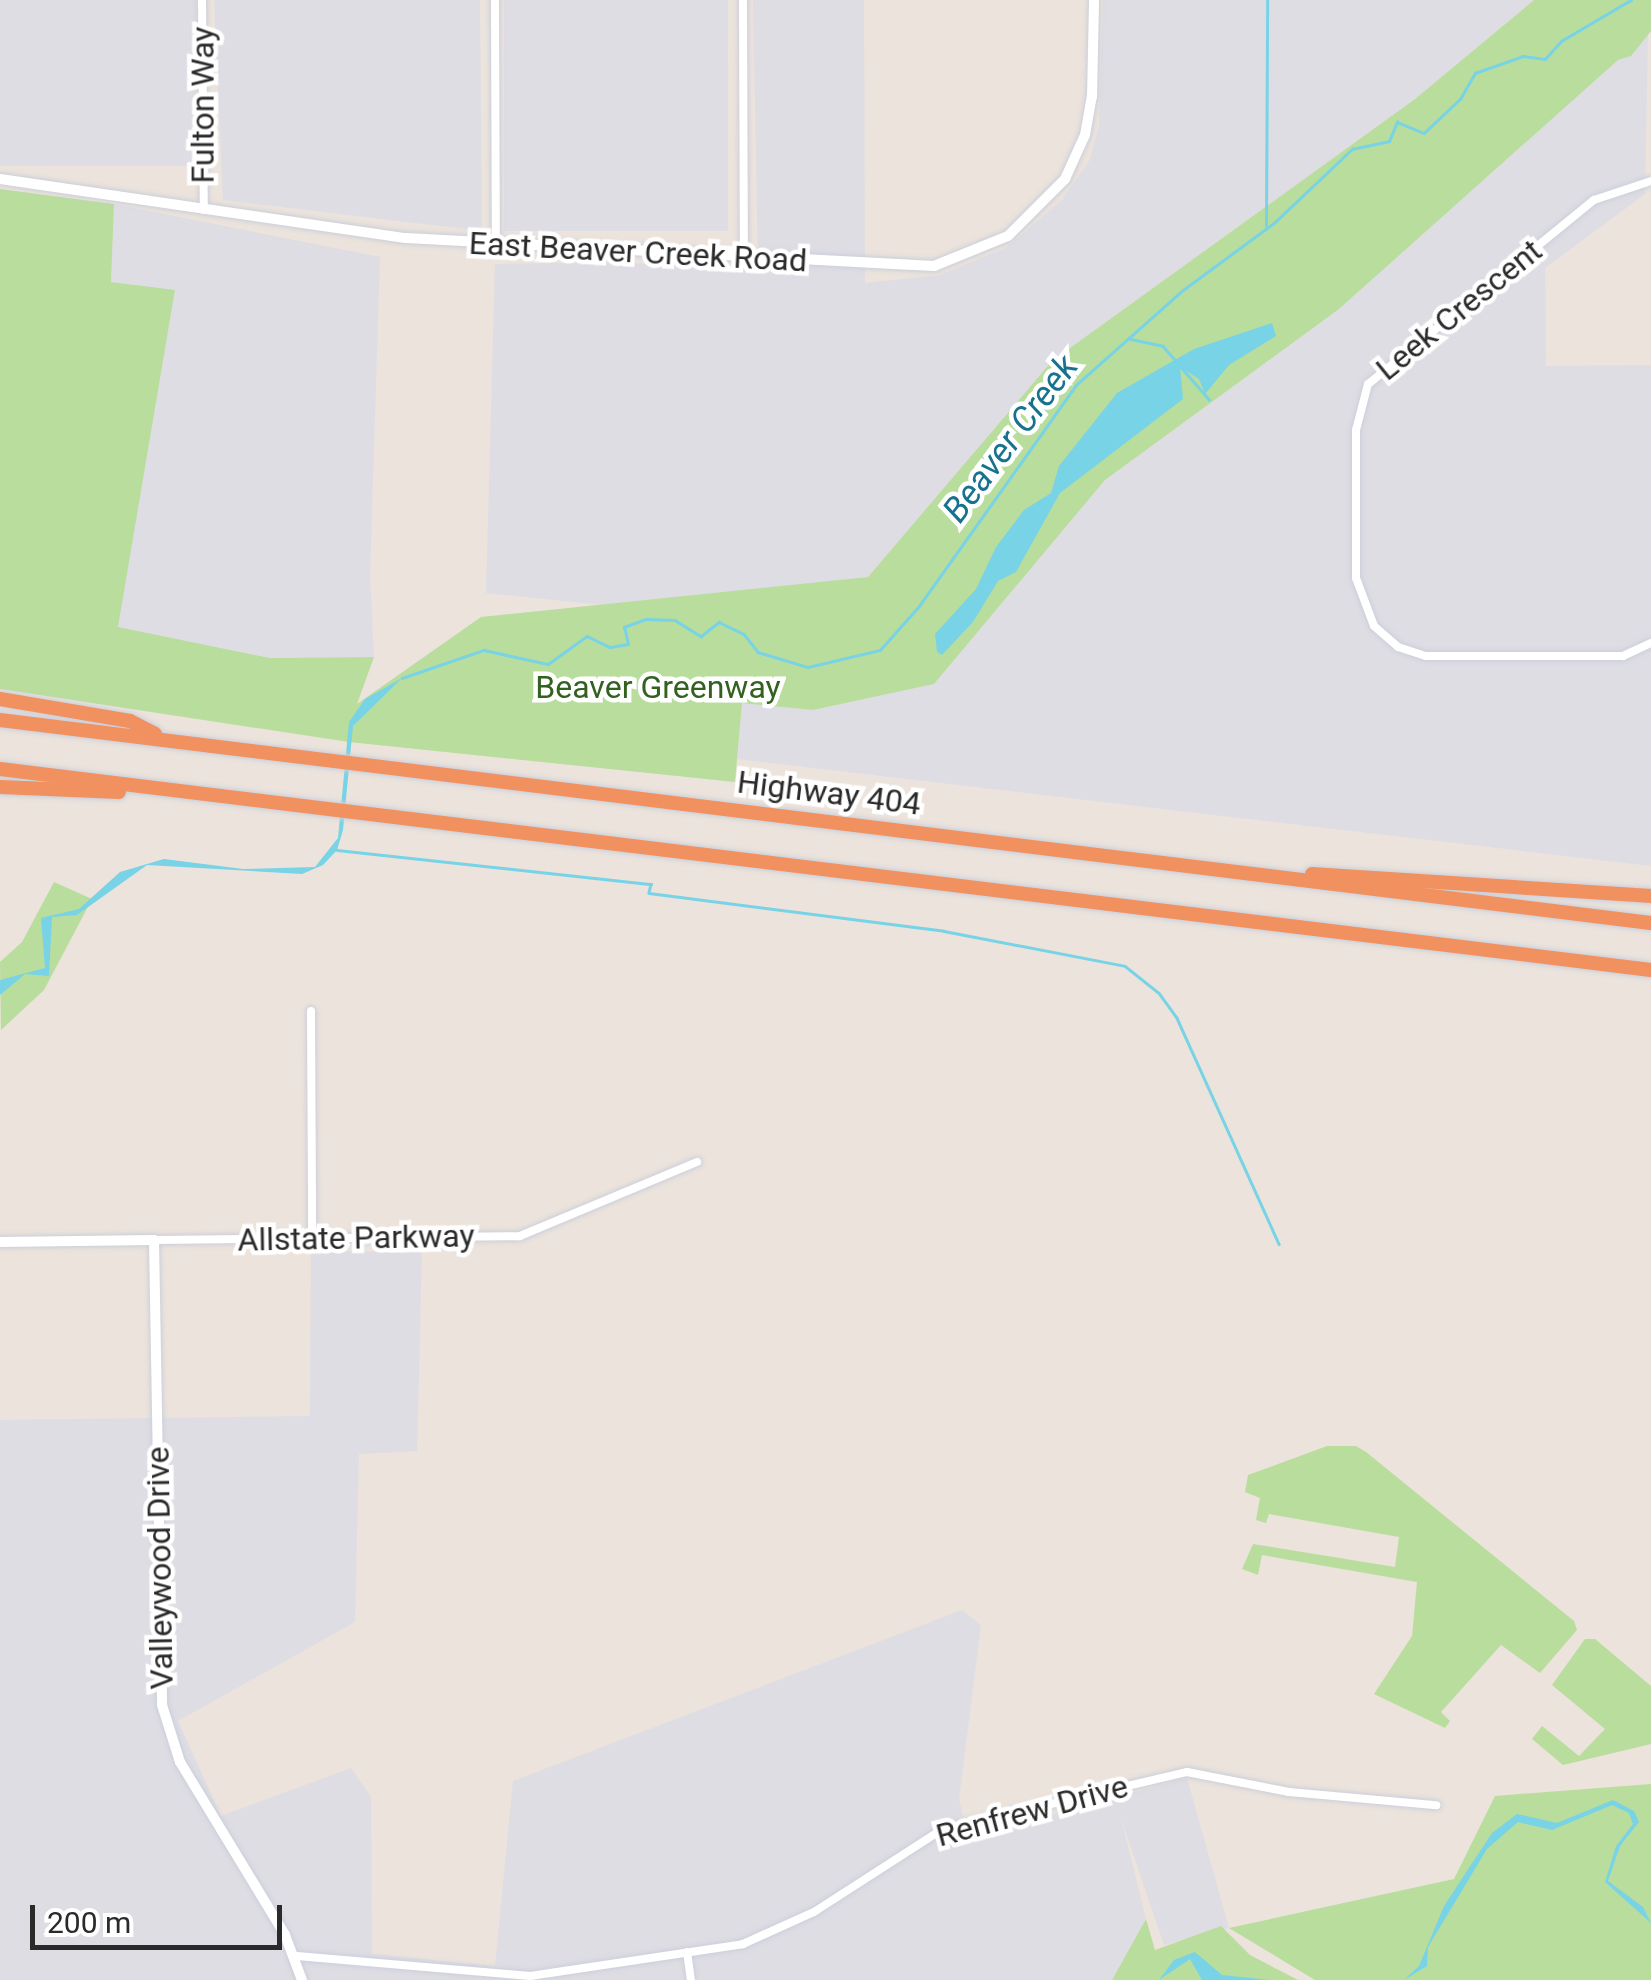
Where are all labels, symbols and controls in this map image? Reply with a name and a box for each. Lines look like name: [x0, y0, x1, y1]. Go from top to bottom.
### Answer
street label: Fulton Way: [184, 27, 222, 183]
street label: East Beaver Creek Road: [468, 224, 808, 280]
street label: Leek Crescent: [1368, 232, 1550, 388]
water label: Beaver Creek: [935, 347, 1087, 531]
park label: Beaver Greenway: [535, 668, 781, 706]
street label: Highway 404: [735, 763, 923, 823]
street label: Allstate Parkway: [237, 1217, 475, 1259]
street label: Valleywood Drive: [139, 1446, 181, 1690]
street label: Renfrew Drive: [932, 1767, 1132, 1855]
scale bar: [35, 1885, 288, 1947]
text: 200 m: [47, 1905, 131, 1940]

